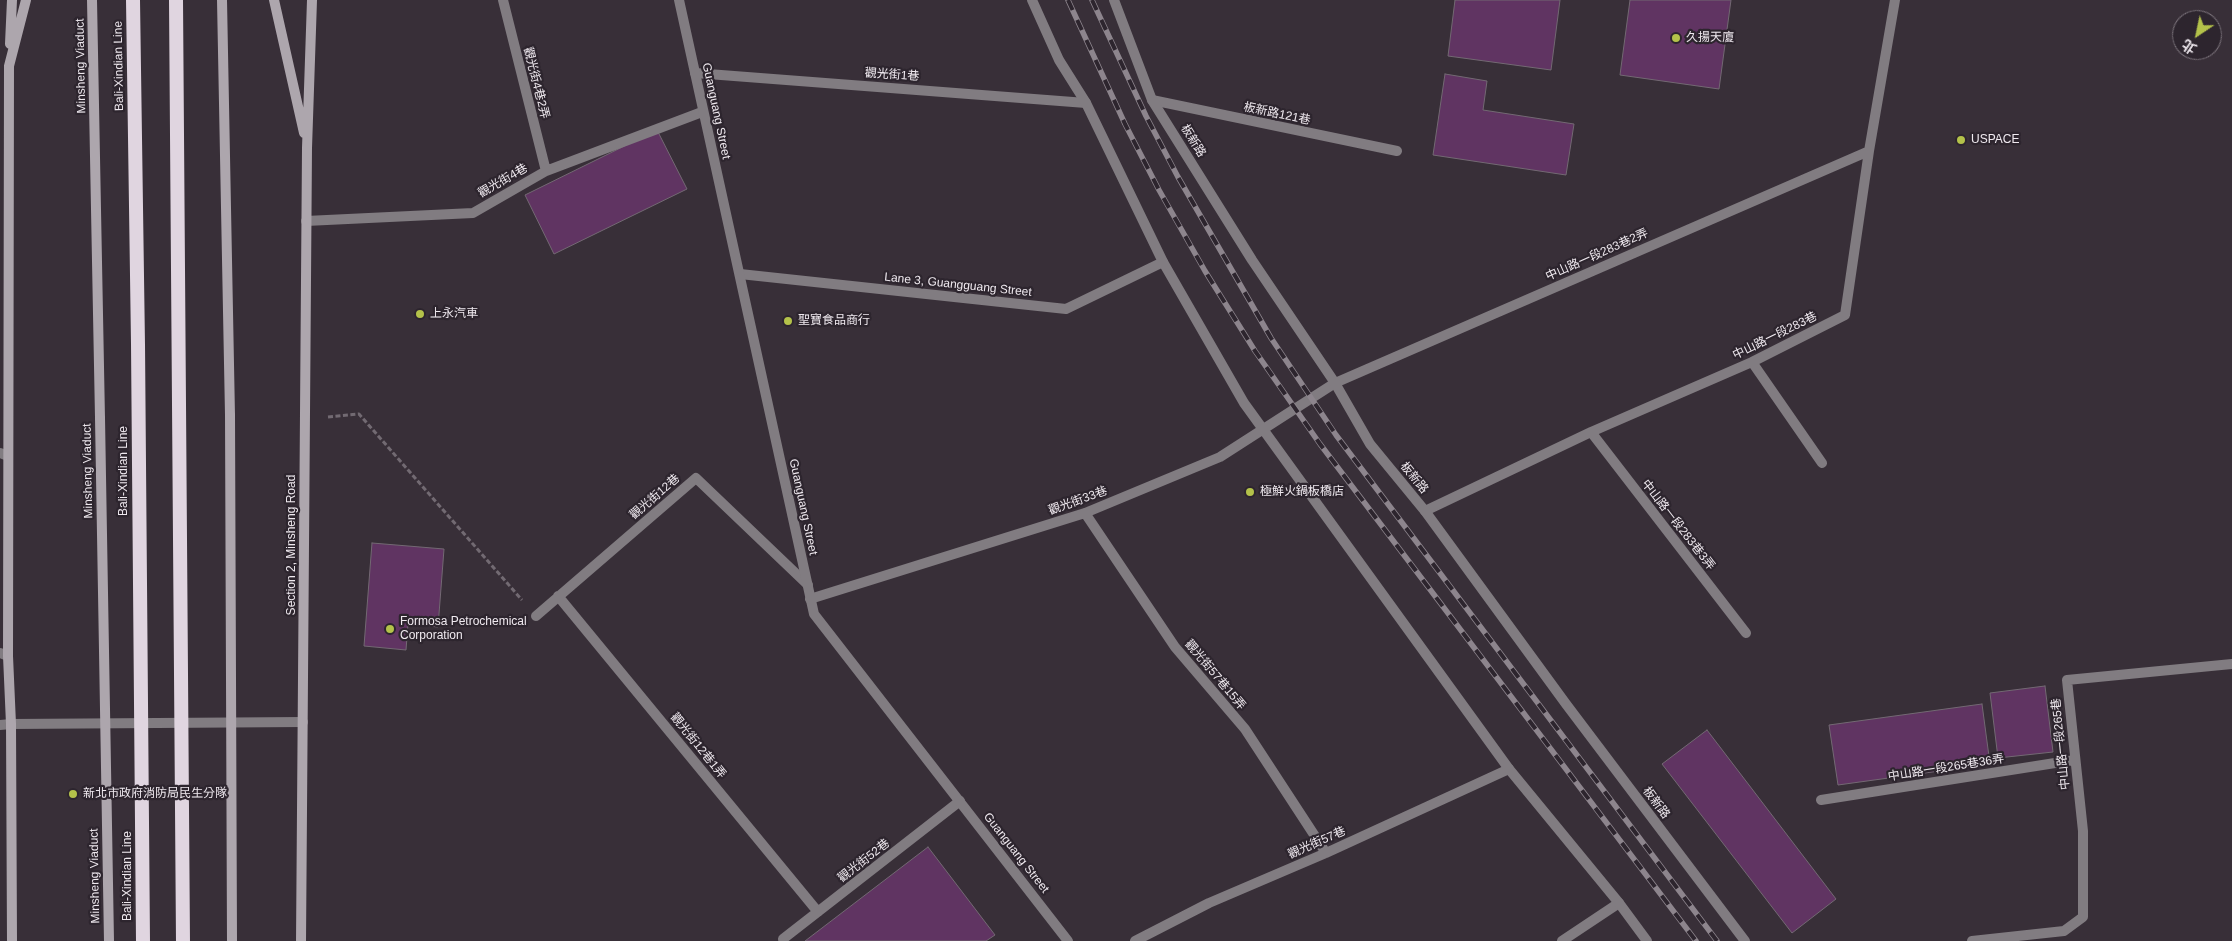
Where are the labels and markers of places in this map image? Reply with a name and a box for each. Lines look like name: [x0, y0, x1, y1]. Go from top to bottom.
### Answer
place label: 久揚天廈: [1686, 31, 1734, 45]
marker: 久揚天廈: [1670, 32, 1682, 44]
place label: USPACE: [1971, 133, 2019, 147]
marker: USPACE: [1955, 134, 1967, 146]
place label: 上永汽車: [430, 307, 478, 321]
marker: 上永汽車: [414, 308, 426, 320]
place label: 聖寶食品商行: [798, 314, 870, 328]
marker: 聖寶食品商行: [782, 315, 794, 327]
place label: 極鮮火鍋板橋店: [1260, 485, 1344, 499]
marker: 極鮮火鍋板橋店: [1244, 486, 1256, 498]
place label: Formosa Petrochemical Corporation: [400, 615, 527, 643]
marker: Formosa Petrochemical Corporation: [384, 623, 396, 635]
place label: 新北市政府消防局民生分隊: [83, 787, 227, 801]
marker: 新北市政府消防局民生分隊: [67, 788, 79, 800]

